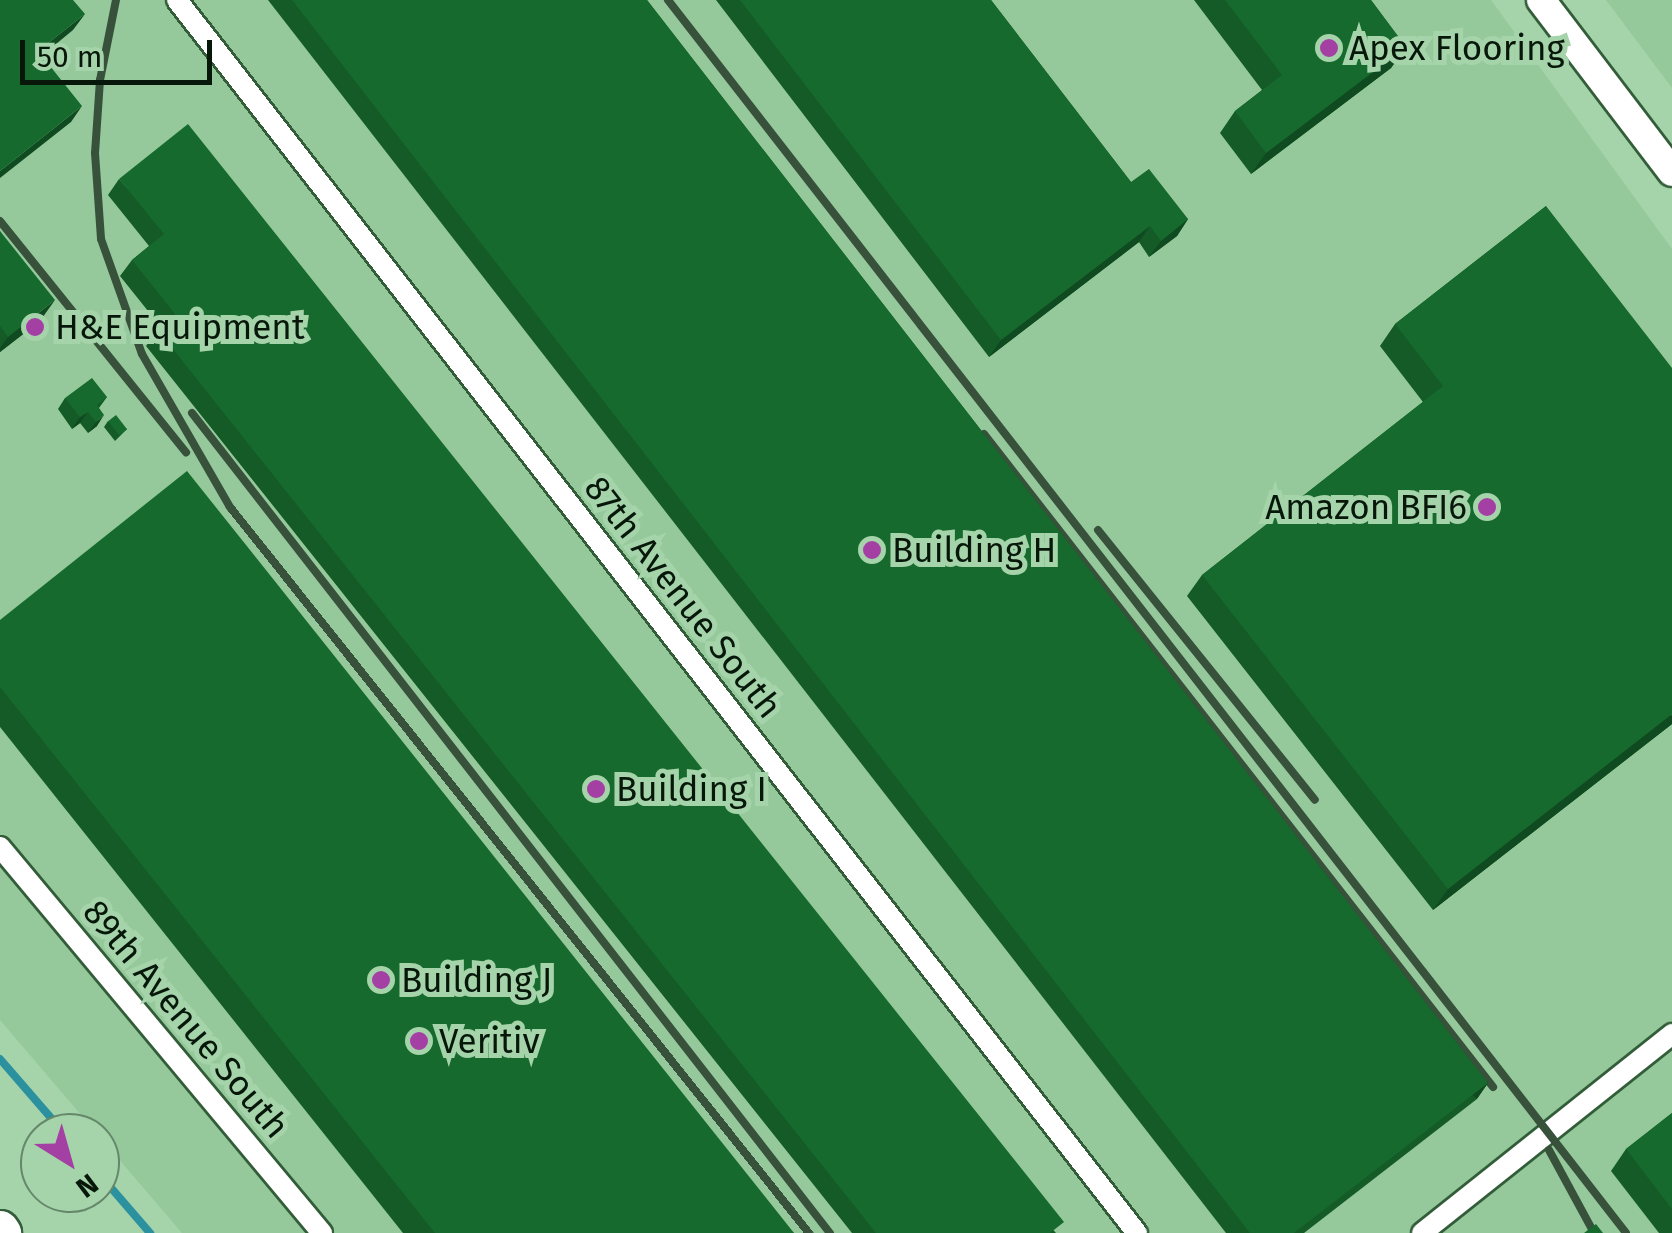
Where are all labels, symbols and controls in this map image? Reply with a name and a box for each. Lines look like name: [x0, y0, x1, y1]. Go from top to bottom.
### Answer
scale bar: [25, 20, 218, 82]
place label: Apex Flooring: [1349, 27, 1565, 69]
marker: Apex Flooring: [1318, 37, 1340, 59]
text: 50 m: [37, 39, 102, 75]
place label: H&E Equipment: [55, 306, 305, 348]
marker: H&E Equipment: [24, 316, 46, 338]
street label: 87th Avenue South: [576, 468, 790, 726]
place label: Amazon BFI6: [1265, 486, 1467, 528]
marker: Amazon BFI6: [1476, 496, 1498, 518]
place label: Building H: [892, 529, 1056, 571]
marker: Building H: [861, 539, 883, 561]
place label: Building I: [616, 768, 767, 810]
marker: Building I: [585, 778, 607, 800]
street label: 89th Avenue South: [74, 891, 298, 1147]
place label: Building J: [401, 959, 552, 1001]
marker: Building J: [370, 969, 392, 991]
place label: Veritiv: [439, 1020, 540, 1062]
marker: Veritiv: [408, 1030, 430, 1052]
north arrow: [20, 1113, 120, 1213]
text: N: [70, 1167, 105, 1205]

